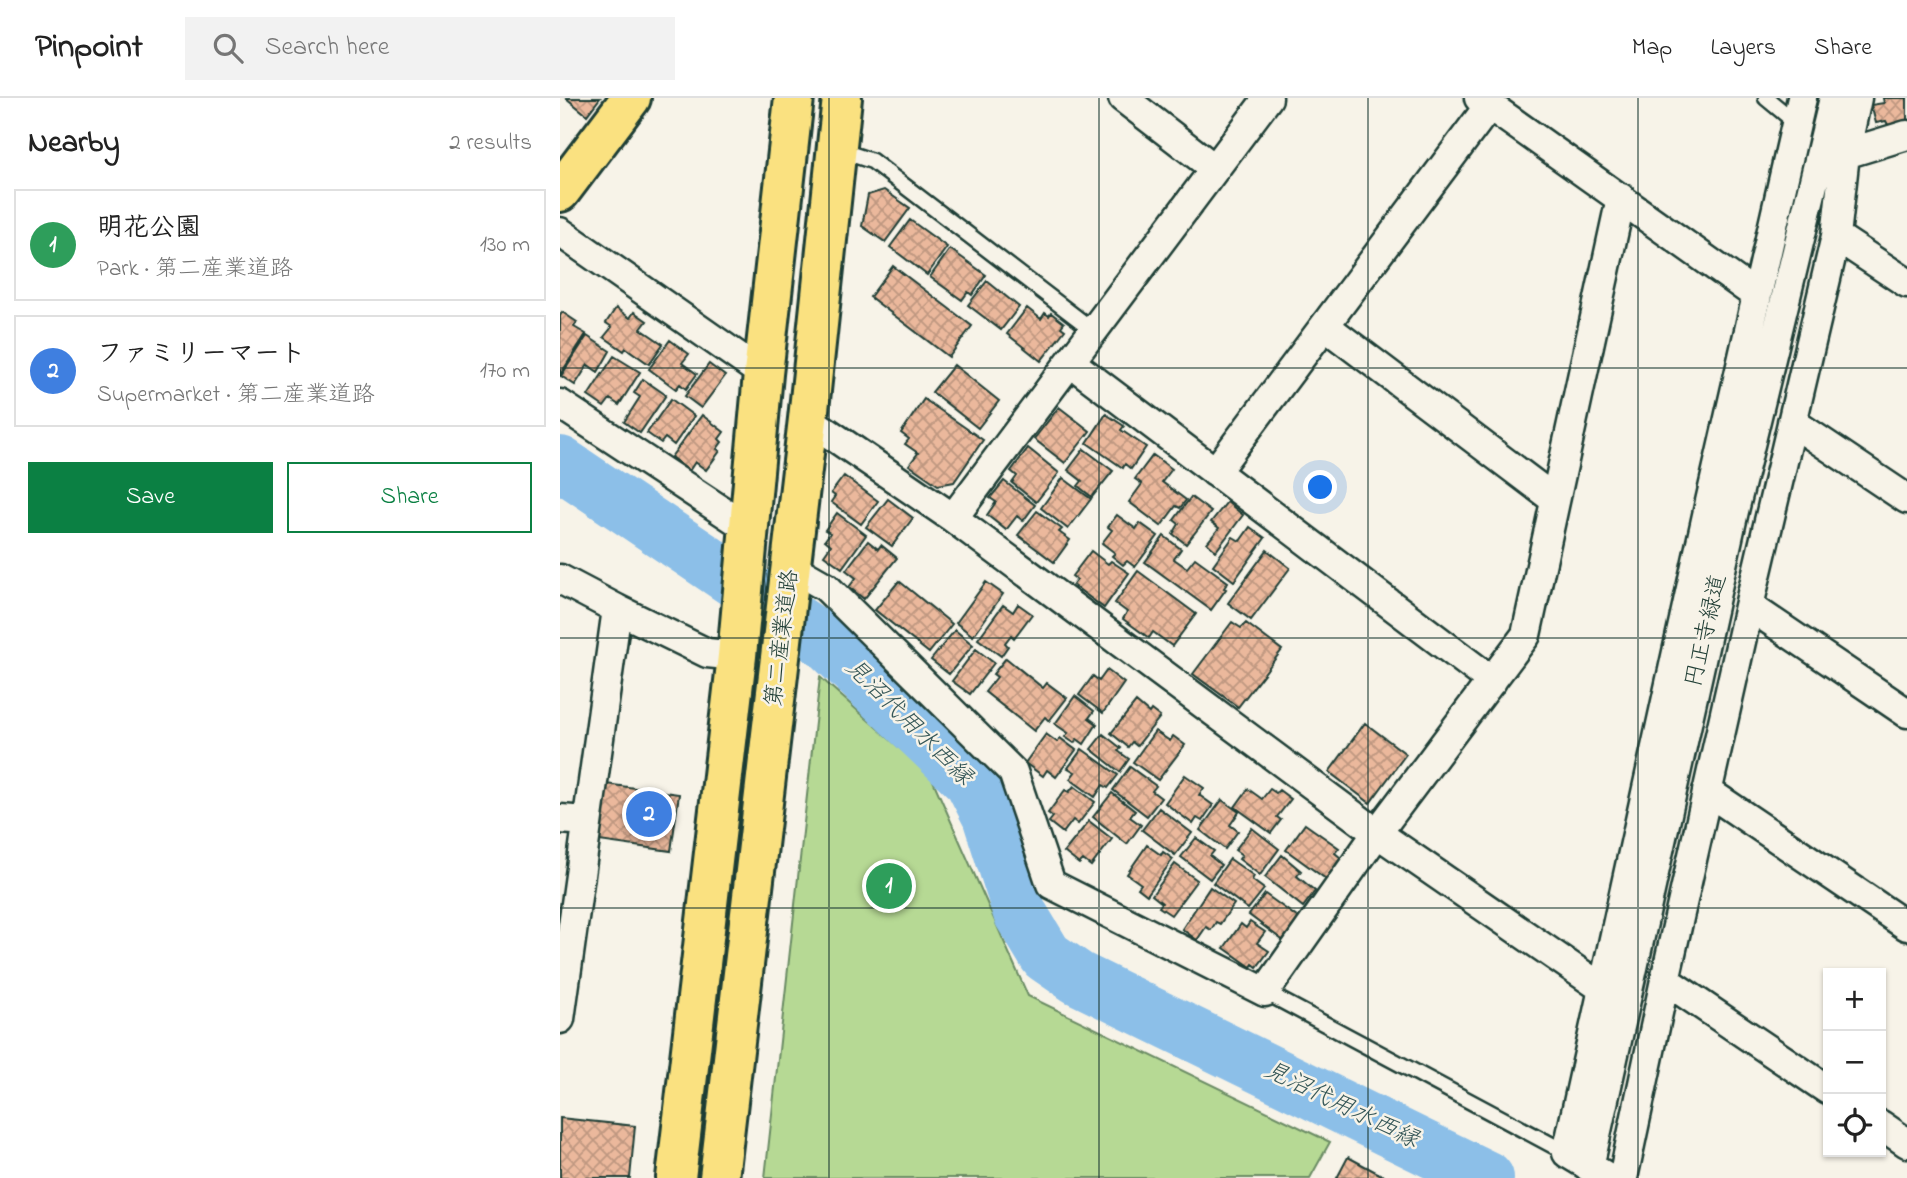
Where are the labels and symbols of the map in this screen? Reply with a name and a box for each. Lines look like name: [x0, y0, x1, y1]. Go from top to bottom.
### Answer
your location: [1303, 470, 1337, 504]
street label: 第二産業道路: [758, 568, 808, 708]
street label: 円正寺緑道: [1678, 571, 1736, 691]
water label: 見沼代用水西縁: [836, 651, 981, 796]
pin: 2: [626, 788, 672, 840]
pin: 1: [866, 860, 912, 912]
water label: 見沼代用水西縁: [1258, 1053, 1426, 1159]

